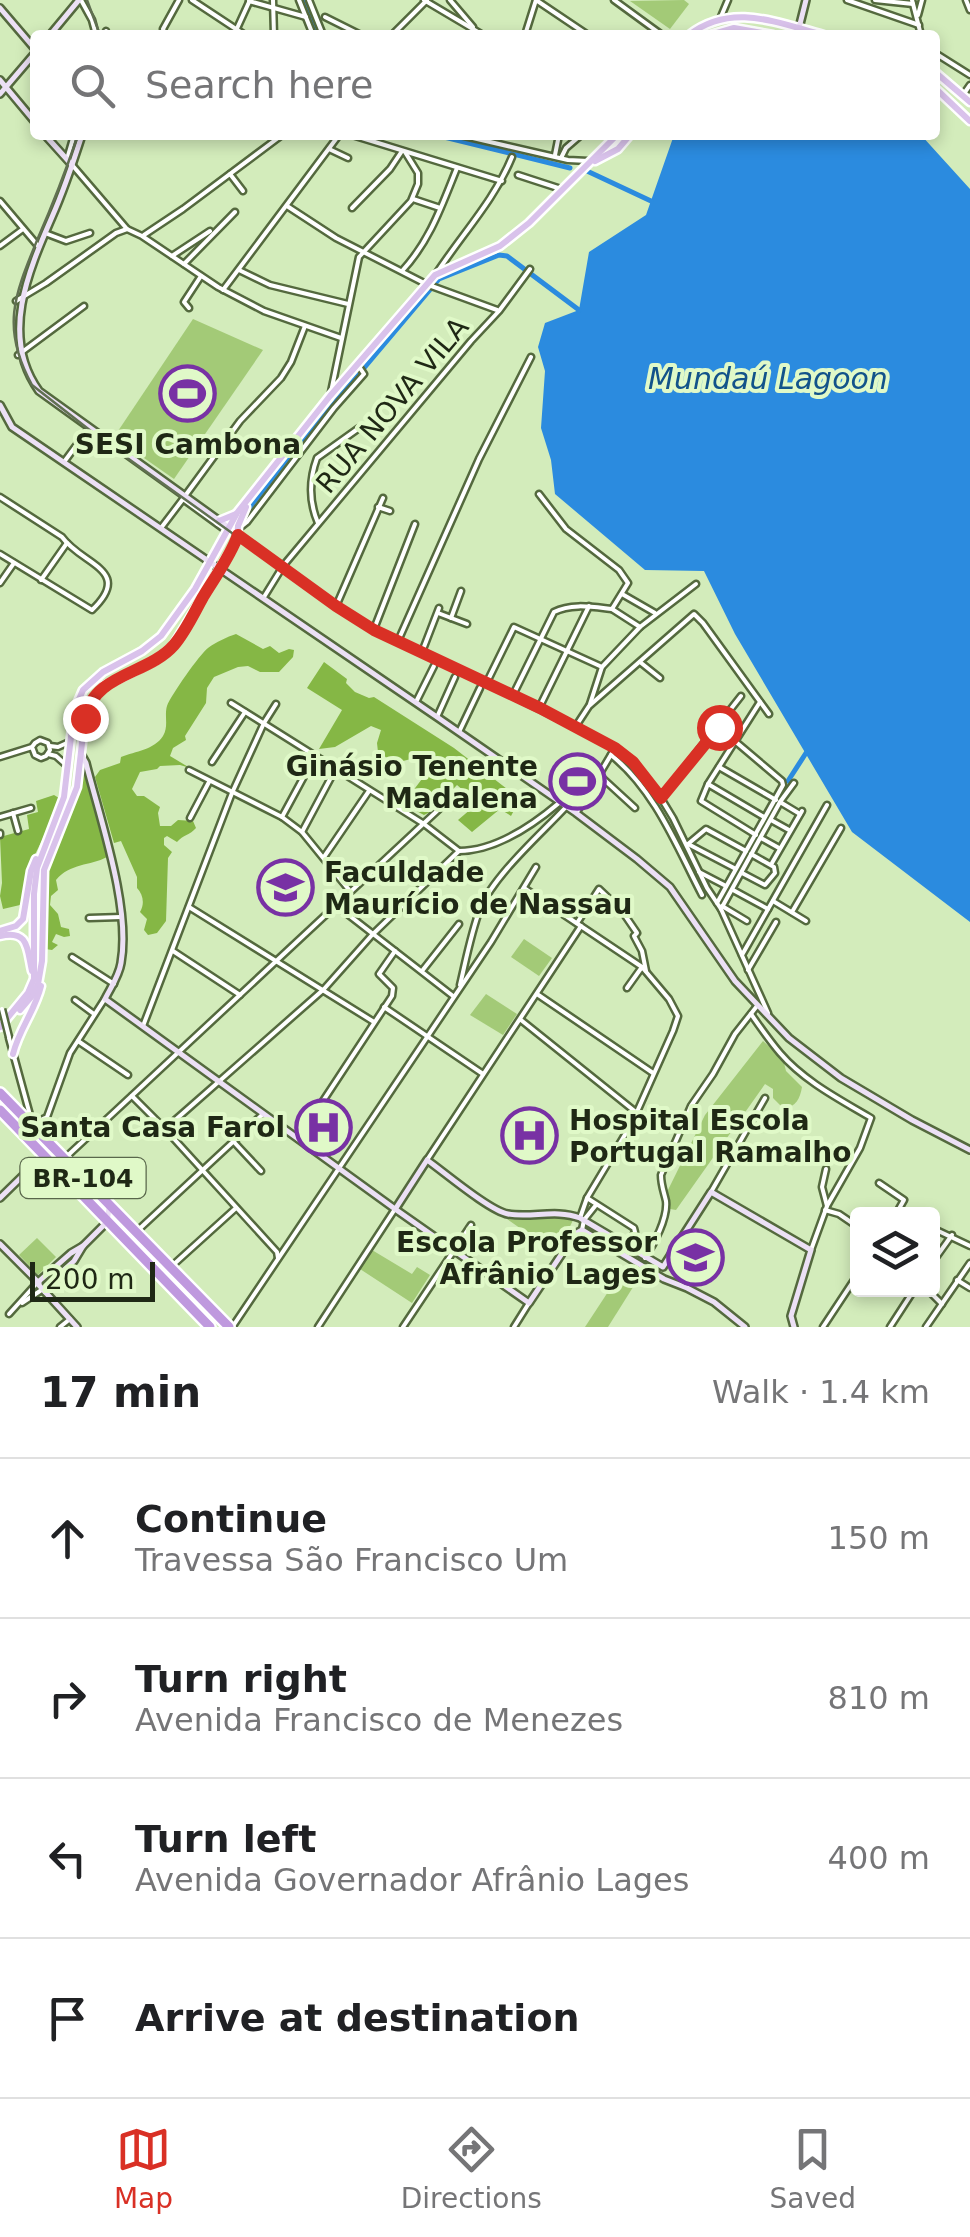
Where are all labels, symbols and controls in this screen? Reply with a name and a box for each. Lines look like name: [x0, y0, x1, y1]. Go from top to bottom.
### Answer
search box: [30, 30, 940, 140]
icon: search: [65, 58, 120, 113]
text: Search here: [145, 63, 373, 107]
street label: RUA NOVA VILA: [309, 311, 475, 500]
water label: Mundaú Lagoon: [648, 361, 888, 396]
sports icon: SESI Cambona: [158, 363, 218, 423]
place label: SESI Cambona: [75, 428, 301, 461]
route end: [63, 696, 109, 742]
route start: [697, 705, 743, 751]
place label: Ginásio Tenente Madalena: [286, 750, 538, 815]
sports icon: Ginásio Tenente Madalena: [547, 752, 607, 812]
place label: Faculdade Maurício de Nassau: [324, 856, 633, 921]
school or university icon: Faculdade Maurício de Nassau: [255, 858, 315, 918]
hospital icon: Santa Casa Farol: [294, 1097, 354, 1157]
place label: Hospital Escola Portugal Ramalho: [569, 1104, 851, 1169]
hospital icon: Hospital Escola Portugal Ramalho: [500, 1106, 560, 1166]
place label: Santa Casa Farol: [20, 1111, 285, 1144]
road number: BR-104: [21, 1158, 146, 1198]
map controls: [850, 1207, 940, 1297]
button: layers: [850, 1207, 940, 1297]
place label: Escola Professor Afrânio Lages: [396, 1226, 657, 1291]
school or university icon: Escola Professor Afrânio Lages: [666, 1228, 726, 1288]
scale bar: [30, 1257, 155, 1302]
text: 200 m: [45, 1263, 135, 1296]
text: 17 min: [40, 1368, 201, 1417]
text: Walk · 1.4 km: [712, 1373, 930, 1411]
text: Continue: [135, 1497, 327, 1541]
icon: ahead: [40, 1511, 95, 1566]
text: 150 m: [828, 1519, 930, 1557]
text: Travessa São Francisco Um: [135, 1541, 568, 1579]
text: Turn right: [135, 1657, 347, 1701]
icon: right: [40, 1671, 95, 1726]
text: 810 m: [828, 1679, 930, 1717]
text: Avenida Francisco de Menezes: [135, 1701, 623, 1739]
text: Turn left: [135, 1817, 316, 1861]
icon: left: [40, 1831, 95, 1886]
text: 400 m: [828, 1839, 930, 1877]
text: Avenida Governador Afrânio Lages: [135, 1861, 689, 1899]
icon: arrive: [40, 1991, 95, 2046]
text: Arrive at destination: [135, 1996, 580, 2040]
tab: Map: [114, 2122, 173, 2215]
tab: Directions: [401, 2122, 542, 2215]
tab: Saved: [770, 2122, 856, 2215]

